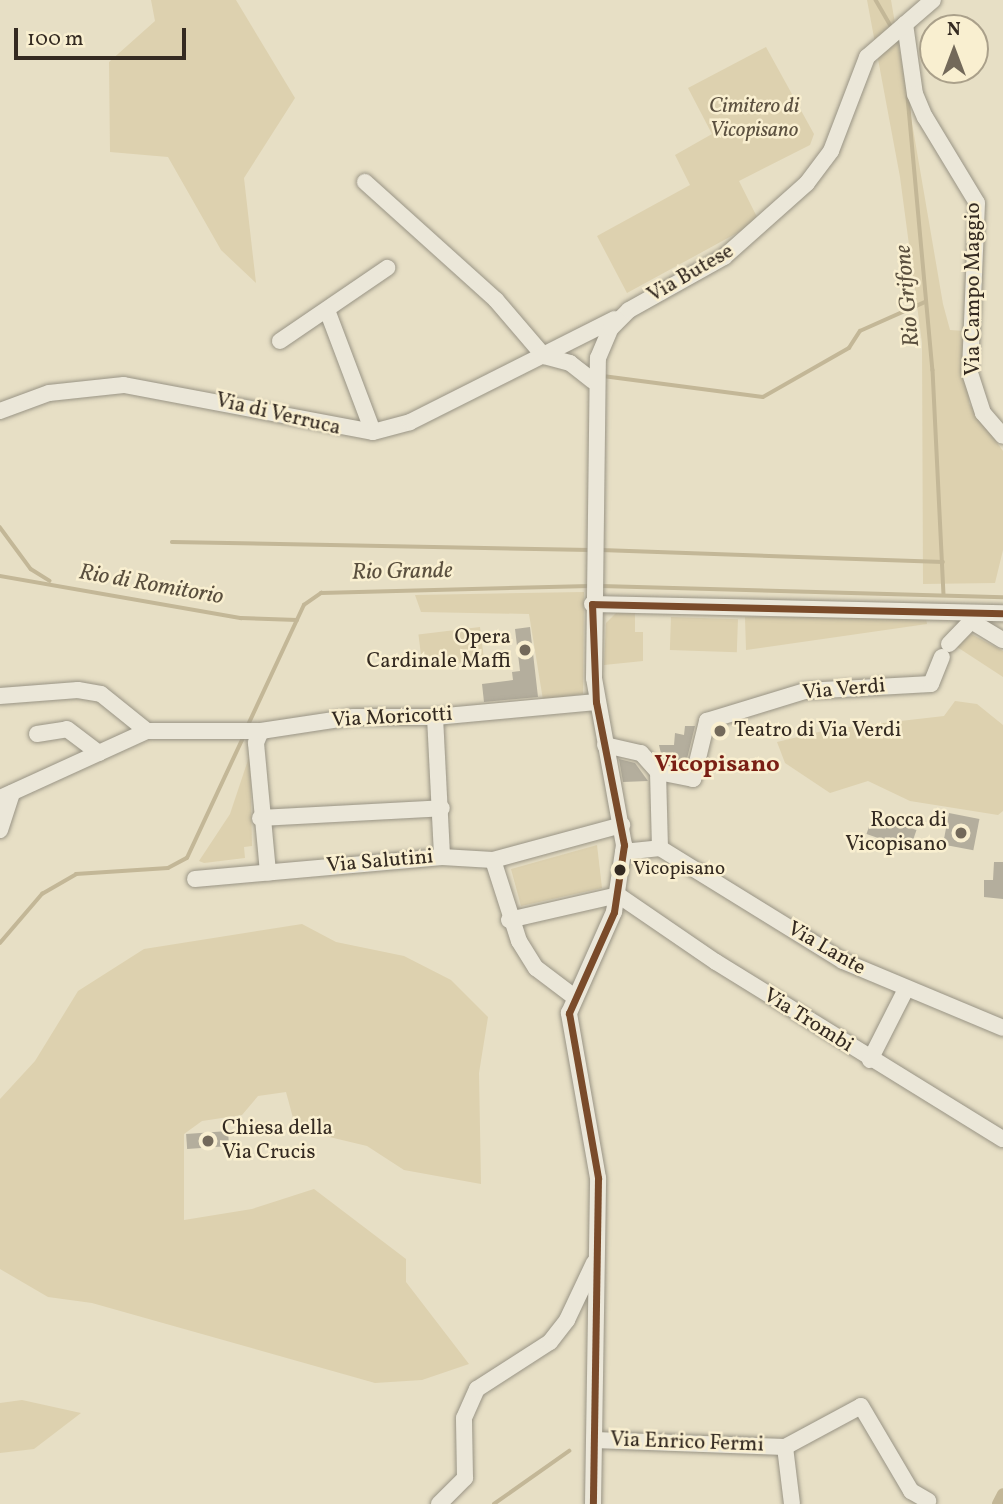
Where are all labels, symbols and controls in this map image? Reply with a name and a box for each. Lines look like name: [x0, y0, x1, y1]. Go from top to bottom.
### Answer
scale bar: [18, 14, 189, 58]
north arrow: [919, 14, 989, 84]
text: N: [947, 17, 961, 43]
text: 100 m: [27, 25, 84, 54]
park label: Cimitero di Vicopisano: [709, 94, 799, 144]
street label: Via Campo Maggio: [961, 202, 987, 376]
street label: Via Butese: [643, 239, 739, 309]
water label: Rio Grifone: [890, 244, 926, 348]
street label: Via di Verruca: [213, 388, 343, 442]
water label: Rio Grande: [351, 557, 453, 587]
water label: Rio di Romitorio: [76, 559, 226, 611]
place label: Opera Cardinale Maffi: [366, 625, 511, 675]
marker: Opera Cardinale Maffi: [517, 642, 533, 658]
street label: Via Verdi: [801, 674, 887, 706]
street label: Via Moricotti: [331, 702, 453, 734]
place label: Teatro di Via Verdi: [734, 718, 902, 744]
marker: Teatro di Via Verdi: [712, 723, 728, 739]
district label: Vicopisano: [654, 752, 780, 780]
place label: Rocca di Vicopisano: [845, 808, 947, 858]
marker: Rocca di Vicopisano: [953, 825, 969, 841]
street label: Via Salutini: [326, 845, 434, 879]
place label: Vicopisano: [633, 859, 725, 881]
marker: Vicopisano: [613, 863, 627, 877]
street label: Via Lante: [782, 917, 870, 981]
street label: Via Trombi: [758, 983, 858, 1059]
place label: Chiesa della Via Crucis: [222, 1116, 333, 1166]
marker: Chiesa della Via Crucis: [200, 1133, 216, 1149]
street label: Via Enrico Fermi: [610, 1428, 764, 1458]

